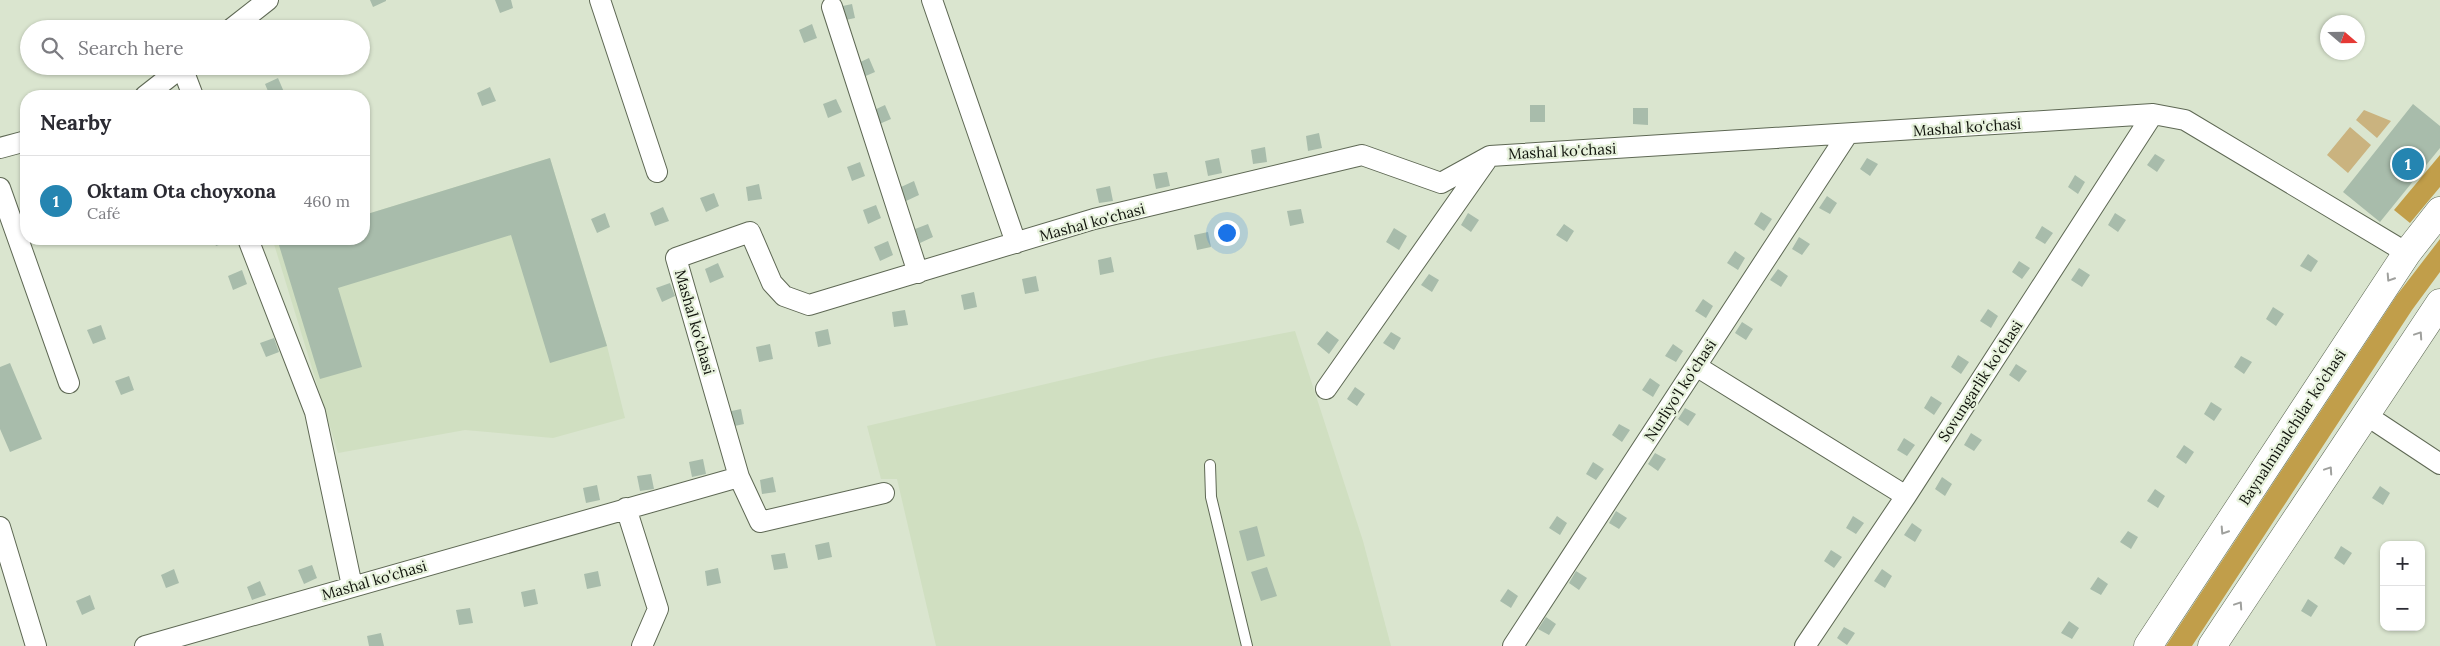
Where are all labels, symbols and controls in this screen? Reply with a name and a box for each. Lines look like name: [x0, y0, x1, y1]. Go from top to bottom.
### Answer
north arrow: [2320, 15, 2365, 60]
search box: [20, 20, 370, 75]
icon: search: [38, 34, 66, 62]
text: Search here: [78, 36, 184, 60]
text: Nearby: [40, 109, 111, 136]
street label: Mashal ko'chasi: [1912, 114, 2022, 140]
street label: Mashal ko'chasi: [1507, 139, 1617, 163]
pin: 1: [2392, 145, 2424, 183]
text: Oktam Ota choyxona: [87, 179, 276, 203]
text: 1: [53, 191, 59, 211]
text: 460 m: [304, 191, 350, 211]
street label: Mashal ko'chasi: [1037, 199, 1147, 245]
text: Café: [87, 203, 120, 223]
your location: [1214, 220, 1240, 246]
street label: Mashal ko'chasi: [671, 267, 719, 377]
one-way arrow: [2387, 272, 2396, 282]
street label: Sovungarlik ko'chasi: [1934, 317, 2026, 445]
one-way arrow: [2413, 331, 2422, 341]
street label: Nurliyo'l ko'chasi: [1640, 335, 1720, 445]
street label: Baynalminalchilar ko’chasi: [2234, 345, 2350, 509]
one-way arrow: [2323, 466, 2332, 476]
one-way arrow: [2221, 525, 2230, 534]
map controls: [2380, 541, 2425, 631]
button: +: [2380, 541, 2425, 586]
street label: Mashal ko'chasi: [319, 556, 429, 604]
button: −: [2380, 586, 2425, 631]
one-way arrow: [2233, 602, 2242, 611]

